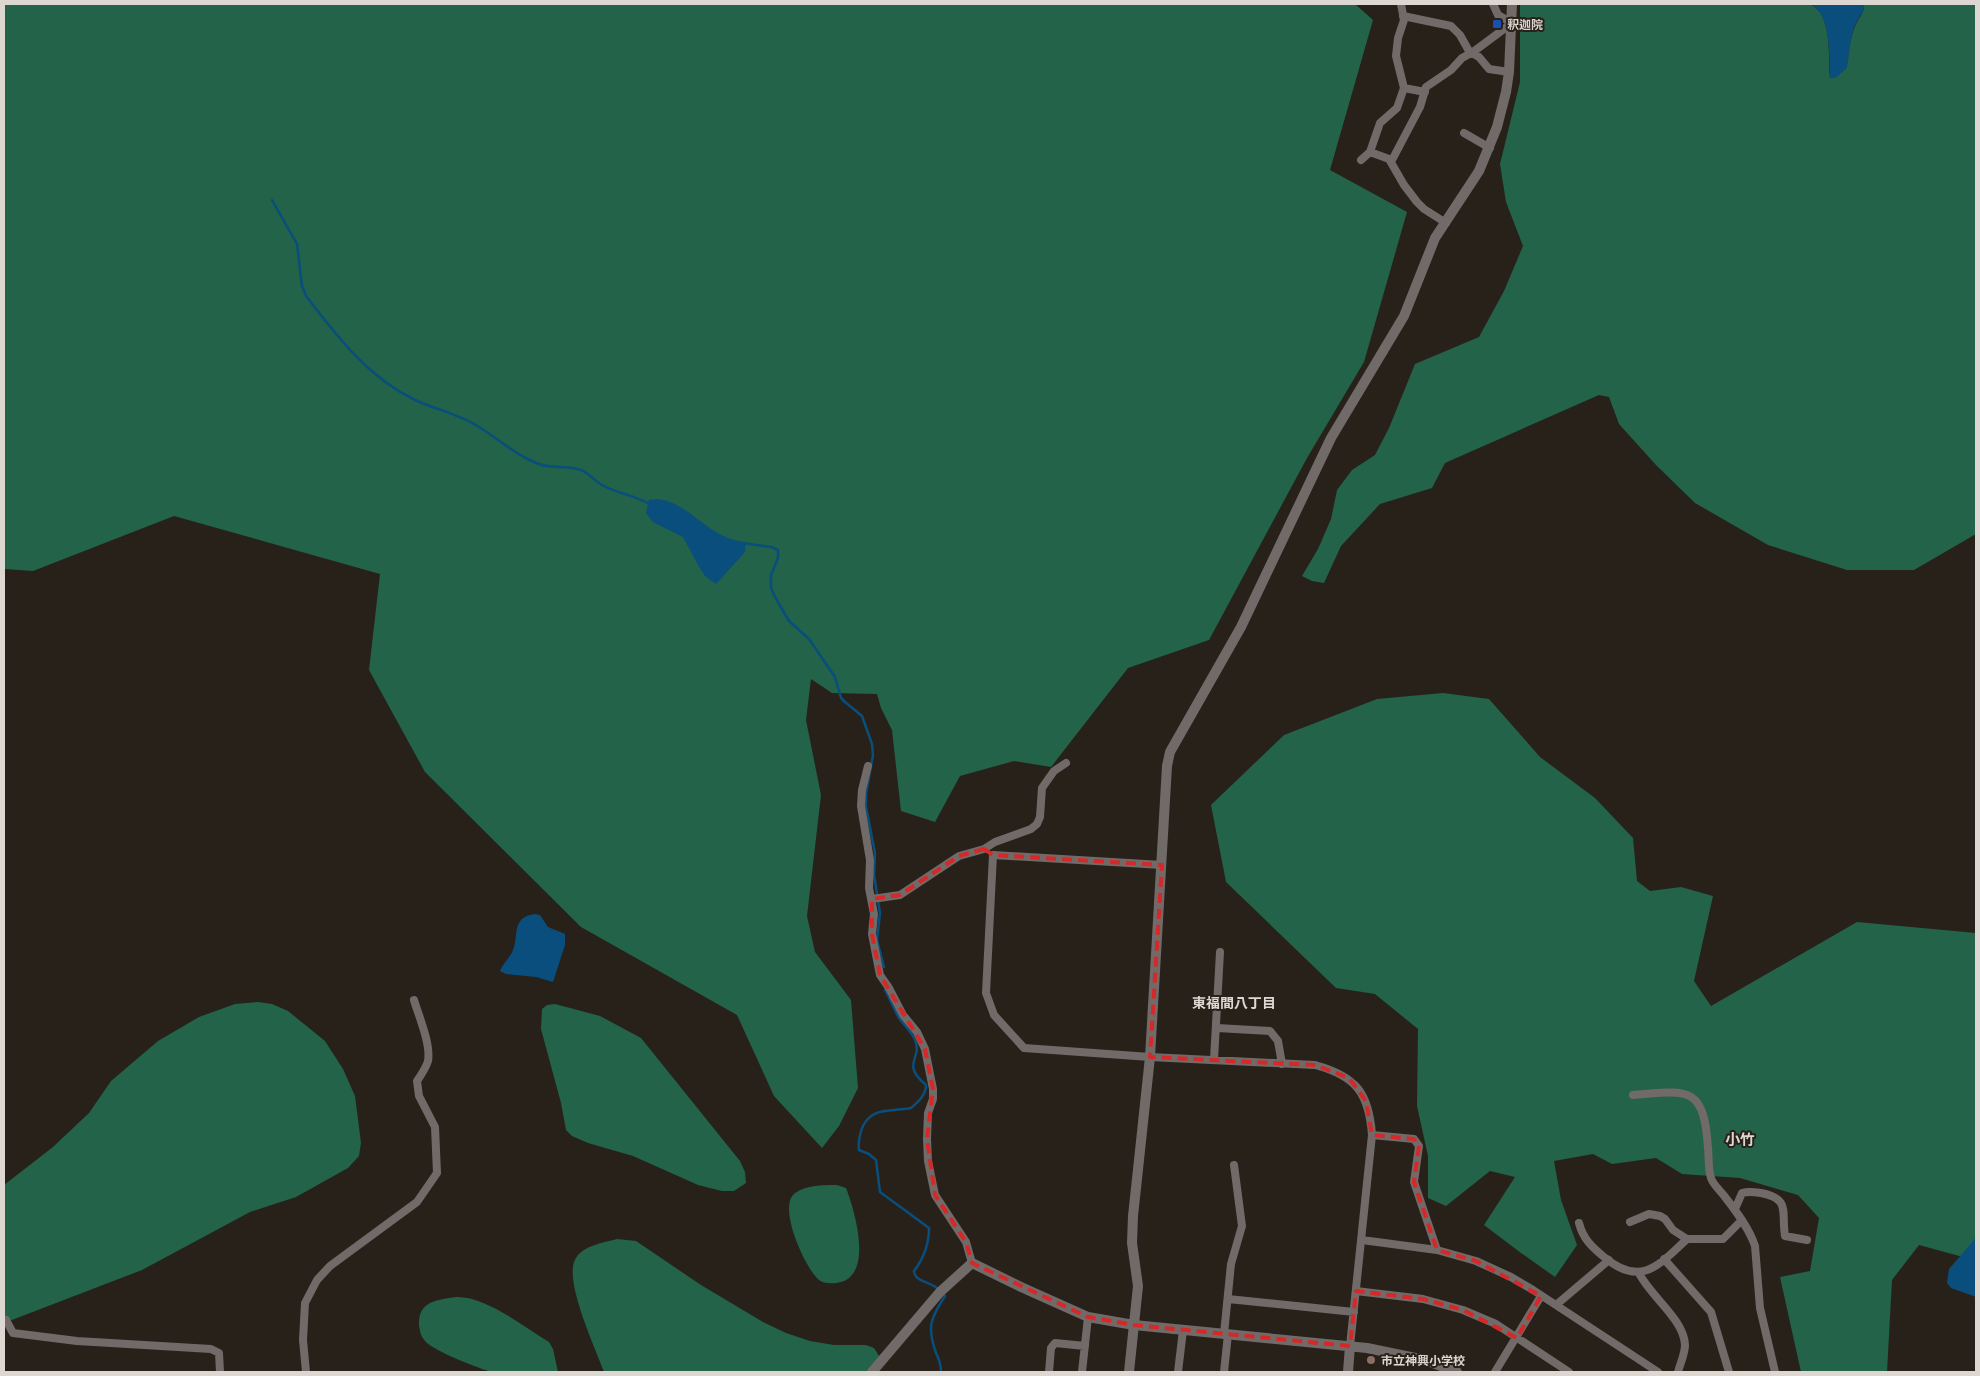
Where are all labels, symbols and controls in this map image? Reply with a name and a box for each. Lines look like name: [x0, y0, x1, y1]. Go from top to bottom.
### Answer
place label: 釈迦院: [1507, 17, 1543, 32]
marker: 釈迦院: [1491, 18, 1503, 30]
district label: 東福間八丁目: [1192, 994, 1276, 1012]
district label: 小竹: [1725, 1130, 1755, 1149]
place label: 市立神興小学校: [1381, 1353, 1465, 1368]
marker: 市立神興小学校: [1365, 1354, 1377, 1366]

